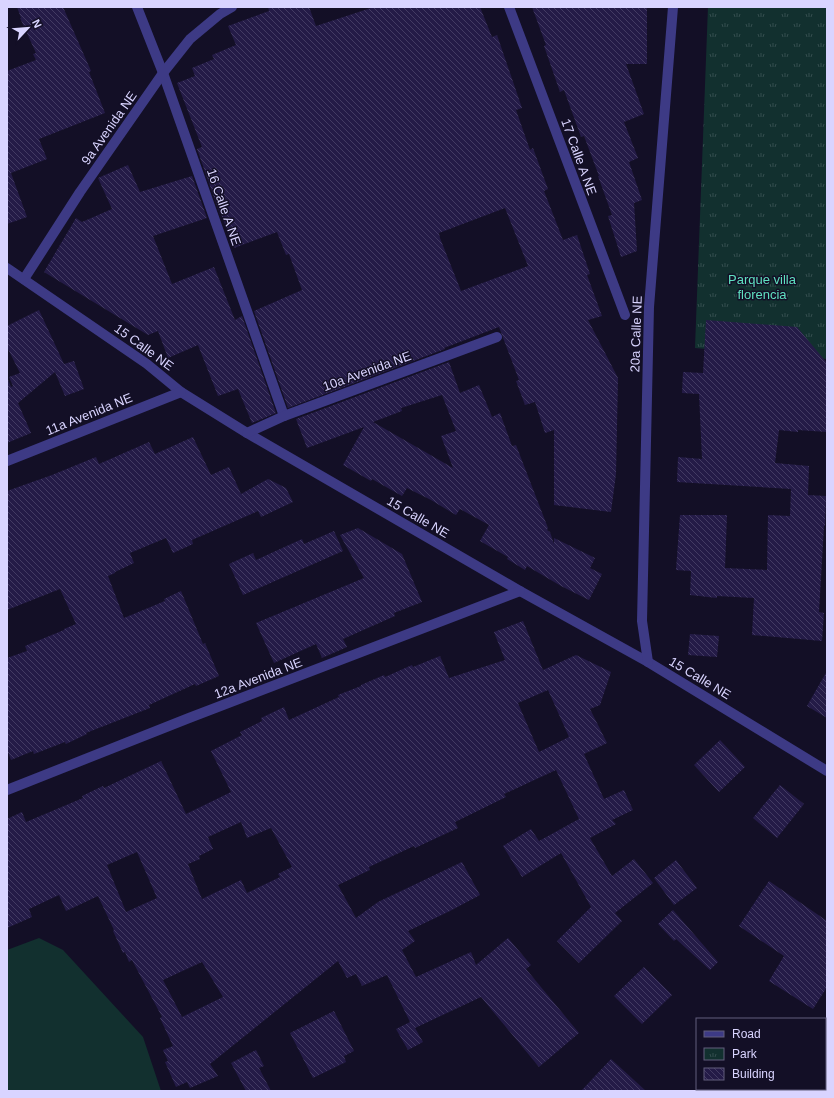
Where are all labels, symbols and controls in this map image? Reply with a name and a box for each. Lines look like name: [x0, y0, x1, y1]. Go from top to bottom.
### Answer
north arrow: [8, 8, 48, 48]
text: N: [30, 17, 44, 30]
street label: 9a Avenida NE: [78, 88, 140, 167]
street label: 17 Calle A NE: [558, 117, 600, 198]
street label: 16 Calle A NE: [204, 167, 244, 248]
park label: Parque villa florencia: [728, 272, 797, 302]
street label: 20a Calle NE: [627, 295, 645, 373]
street label: 15 Calle NE: [112, 321, 177, 374]
street label: 10a Avenida NE: [321, 348, 414, 394]
street label: 11a Avenida NE: [44, 390, 135, 438]
street label: 15 Calle NE: [384, 493, 452, 541]
street label: 12a Avenida NE: [212, 654, 304, 702]
street label: 15 Calle NE: [666, 654, 734, 702]
legend: [696, 1018, 826, 1090]
text: Road: [732, 1027, 761, 1041]
text: Park: [732, 1047, 758, 1061]
text: Building: [732, 1067, 775, 1081]

